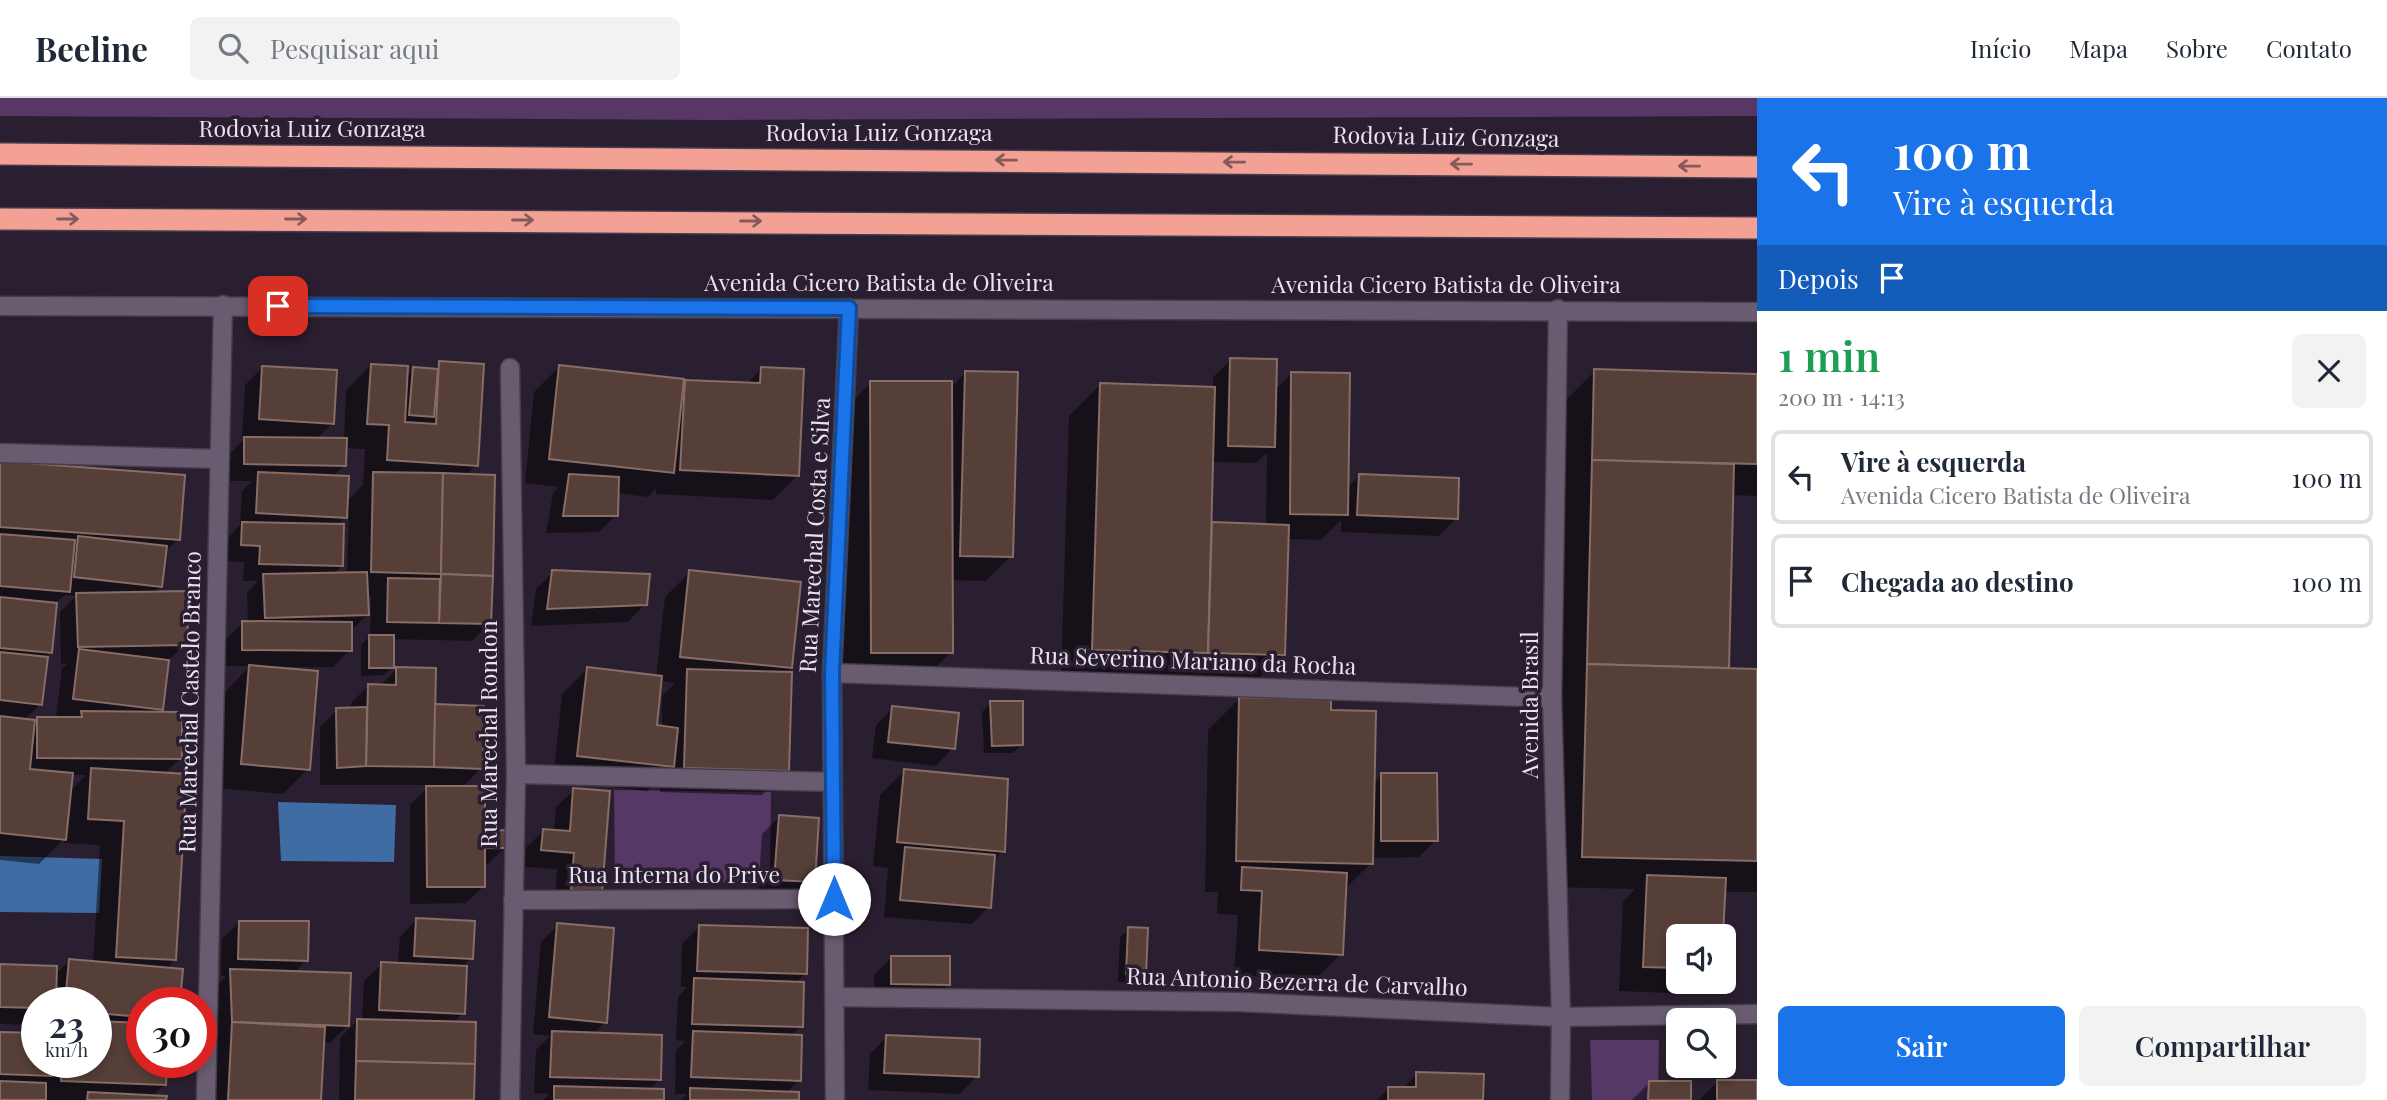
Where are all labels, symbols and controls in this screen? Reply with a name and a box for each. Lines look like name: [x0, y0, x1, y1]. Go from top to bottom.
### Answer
search box: [190, 17, 680, 80]
text: Beeline: [35, 26, 148, 70]
icon: search: [214, 29, 252, 67]
text: Pesquisar aqui: [270, 31, 439, 66]
text: Início: [1970, 32, 2031, 64]
text: Mapa: [2069, 32, 2128, 64]
text: Sobre: [2166, 32, 2228, 64]
text: Contato: [2266, 32, 2352, 64]
street label: Rodovia Luiz Gonzaga: [199, 112, 426, 143]
street label: Rodovia Luiz Gonzaga: [766, 116, 993, 147]
text: 100 m: [1893, 117, 2031, 182]
street label: Rodovia Luiz Gonzaga: [1332, 118, 1560, 153]
icon: left: [1778, 126, 1869, 217]
one-way arrow: [995, 153, 1018, 166]
one-way arrow: [1223, 155, 1246, 169]
one-way arrow: [1450, 157, 1473, 171]
one-way arrow: [1678, 159, 1701, 173]
text: Vire à esquerda: [1893, 180, 2114, 223]
one-way arrow: [56, 212, 79, 226]
one-way arrow: [284, 212, 307, 226]
one-way arrow: [511, 213, 534, 227]
one-way arrow: [739, 214, 762, 227]
icon: arrive: [1873, 259, 1911, 297]
text: Depois: [1778, 261, 1859, 296]
street label: Avenida Cicero Batista de Oliveira: [703, 266, 1054, 297]
street label: Avenida Cicero Batista de Oliveira: [1270, 268, 1621, 299]
pin: [248, 276, 308, 336]
icon: arrive: [259, 287, 297, 325]
text: 1 min: [1778, 327, 1880, 383]
button: close: [2292, 334, 2366, 408]
text: 200 m · 14:13: [1778, 381, 1905, 412]
street label: Rua Marechal Costa e Silva: [791, 396, 836, 673]
text: Vire à esquerda: [1841, 444, 2026, 479]
icon: left: [1782, 458, 1820, 496]
text: 100 m: [2292, 460, 2362, 495]
text: Avenida Cicero Batista de Oliveira: [1841, 479, 2190, 510]
street label: Rua Marechal Castelo Branco: [170, 551, 207, 853]
icon: arrive: [1782, 562, 1820, 600]
text: Chegada ao destino: [1841, 564, 2074, 599]
text: 100 m: [2292, 564, 2362, 599]
street label: Rua Marechal Rondon: [472, 620, 503, 848]
street label: Avenida Brasil: [1513, 631, 1544, 780]
street label: Rua Severino Mariano da Rocha: [1029, 638, 1357, 681]
street label: Rua Interna do Prive: [568, 858, 780, 889]
position arrow: [797, 862, 871, 936]
map controls: [1666, 924, 1736, 1078]
button: sound: [1666, 924, 1736, 994]
street label: Rua Antonio Bezerra de Carvalho: [1126, 959, 1468, 1002]
speed limit sign: 30: [126, 987, 217, 1078]
text: 23: [49, 1000, 84, 1047]
button: Sair: [1778, 1006, 2065, 1086]
button: Compartilhar: [2079, 1006, 2366, 1086]
button: search: [1666, 1008, 1736, 1078]
text: km/h: [45, 1038, 88, 1062]

